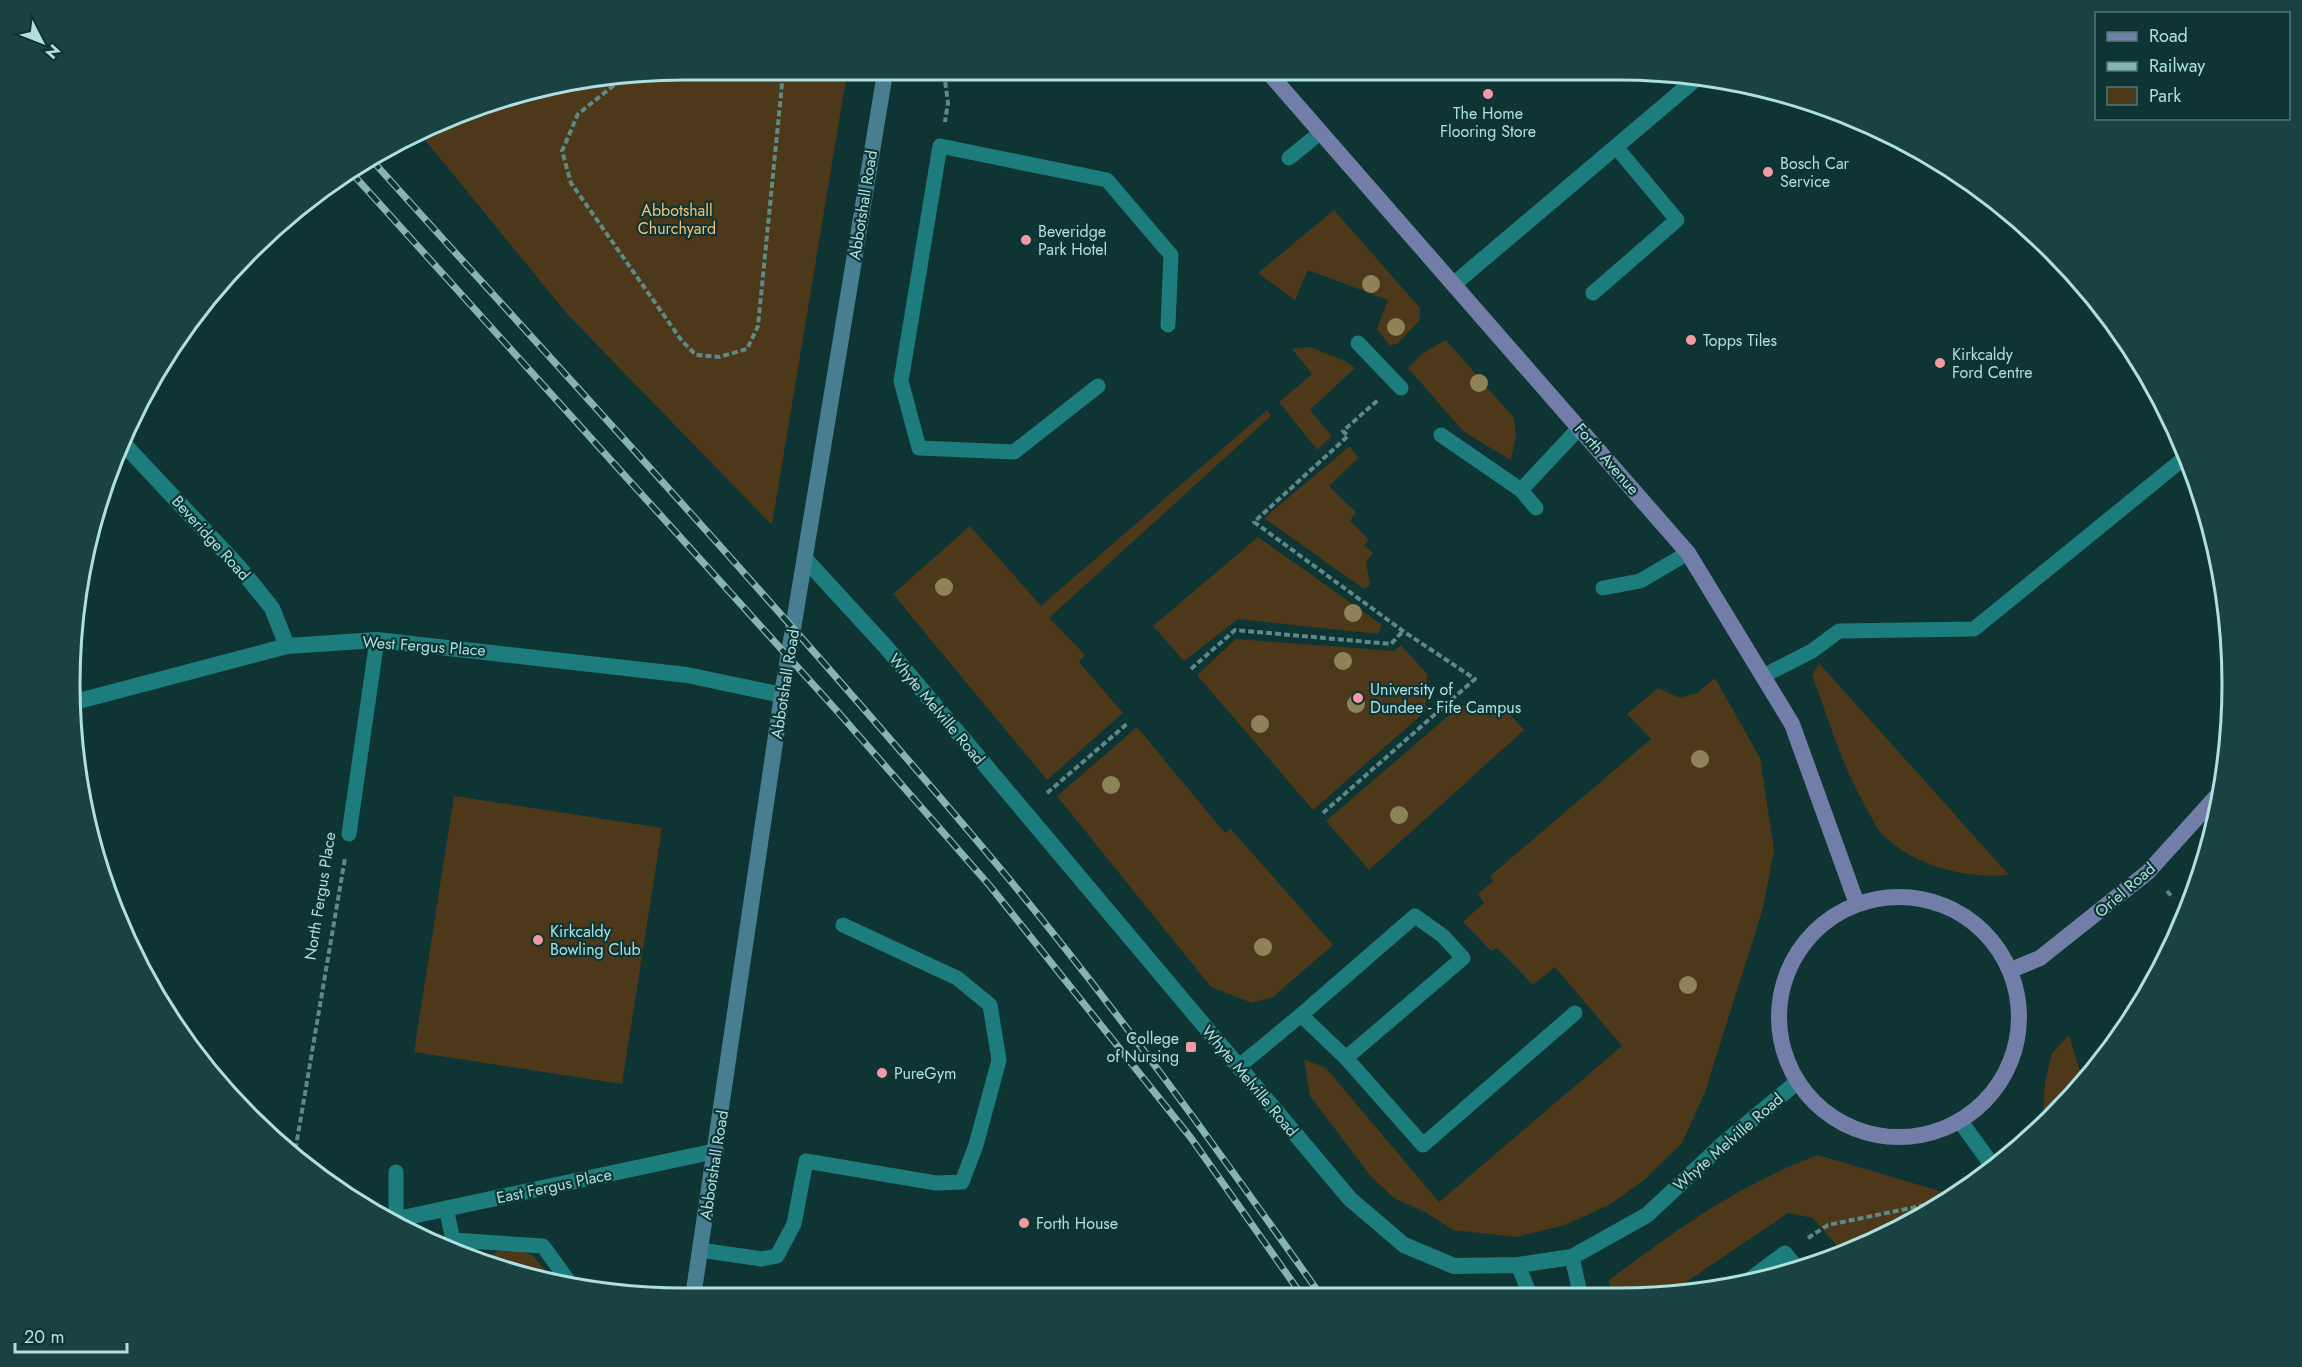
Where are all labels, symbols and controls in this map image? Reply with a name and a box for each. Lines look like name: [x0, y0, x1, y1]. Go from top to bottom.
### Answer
north arrow: [12, 12, 72, 72]
legend: [2095, 12, 2290, 120]
text: Road: [2149, 23, 2188, 49]
text: N: [40, 39, 66, 64]
text: Railway: [2149, 53, 2205, 79]
text: Park: [2149, 83, 2181, 109]
marker: The Home Flooring Store: [1481, 87, 1495, 101]
place label: The Home Flooring Store: [1440, 102, 1536, 143]
street label: Abbotshall Road: [843, 149, 883, 261]
place label: Bosch Car Service: [1780, 152, 1850, 193]
marker: Bosch Car Service: [1761, 165, 1775, 179]
park label: Abbotshall Churchyard: [638, 199, 716, 240]
place label: Beveridge Park Hotel: [1038, 220, 1107, 261]
marker: Beveridge Park Hotel: [1019, 233, 1033, 247]
place label: Topps Tiles: [1703, 329, 1777, 352]
marker: Topps Tiles: [1684, 333, 1698, 347]
place label: Kirkcaldy Ford Centre: [1952, 343, 2033, 384]
marker: Kirkcaldy Ford Centre: [1933, 356, 1947, 370]
street label: Forth Avenue: [1569, 418, 1645, 500]
street label: Beveridge Road: [167, 490, 255, 586]
street label: Abbotshall Road: [765, 628, 805, 740]
street label: West Fergus Place: [361, 630, 487, 662]
street label: Whyte Melville Road: [883, 648, 991, 770]
place label: University of Dundee - Fife Campus: [1370, 678, 1521, 719]
marker: University of Dundee - Fife Campus: [1351, 691, 1365, 705]
street label: North Fergus Place: [299, 830, 341, 962]
street label: Oriel Road: [2090, 857, 2160, 923]
place label: Kirkcaldy Bowling Club: [550, 920, 641, 961]
marker: Kirkcaldy Bowling Club: [531, 933, 545, 947]
street label: Whyte Melville Road: [1196, 1020, 1304, 1142]
place label: College of Nursing: [1106, 1027, 1179, 1068]
marker: College of Nursing: [1184, 1040, 1198, 1054]
place label: PureGym: [894, 1062, 957, 1085]
marker: PureGym: [875, 1066, 889, 1080]
street label: Whyte Melville Road: [1668, 1088, 1788, 1196]
street label: Abbotshall Road: [694, 1109, 734, 1221]
street label: East Fergus Place: [494, 1163, 614, 1209]
place label: Forth House: [1036, 1212, 1118, 1235]
marker: Forth House: [1017, 1216, 1031, 1230]
scale bar: [15, 1316, 128, 1354]
text: 20 m: [24, 1324, 64, 1350]

